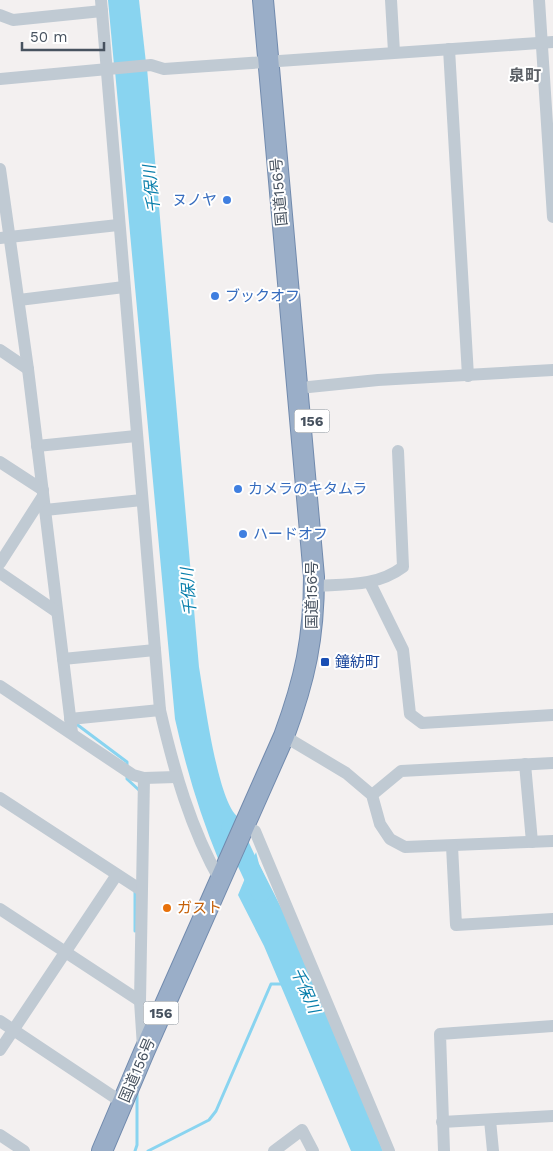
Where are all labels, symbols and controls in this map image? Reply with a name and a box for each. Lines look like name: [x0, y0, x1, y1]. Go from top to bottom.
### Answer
scale bar: [22, 20, 105, 52]
text: 50 m: [30, 28, 67, 46]
district label: 泉町: [509, 66, 541, 85]
street label: 国道156号: [267, 157, 291, 227]
water label: 千保川: [139, 162, 163, 214]
place label: ヌノヤ: [172, 191, 217, 209]
marker: ヌノヤ: [221, 194, 233, 206]
place label: ブックオフ: [225, 287, 300, 305]
marker: ブックオフ: [209, 290, 221, 302]
road number: 156: [294, 410, 330, 432]
place label: カメラのキタムラ: [248, 480, 367, 498]
marker: カメラのキタムラ: [232, 483, 244, 495]
place label: ハードオフ: [253, 525, 328, 543]
marker: ハードオフ: [237, 528, 249, 540]
street label: 国道156号: [303, 561, 321, 629]
water label: 千保川: [177, 565, 200, 617]
place label: 鐘紡町: [335, 653, 380, 671]
marker: 鐘紡町: [319, 656, 331, 668]
place label: ガスト: [177, 899, 222, 917]
marker: ガスト: [161, 902, 173, 914]
water label: 千保川: [287, 964, 325, 1018]
road number: 156: [144, 1001, 178, 1024]
street label: 国道156号: [115, 1035, 159, 1105]

